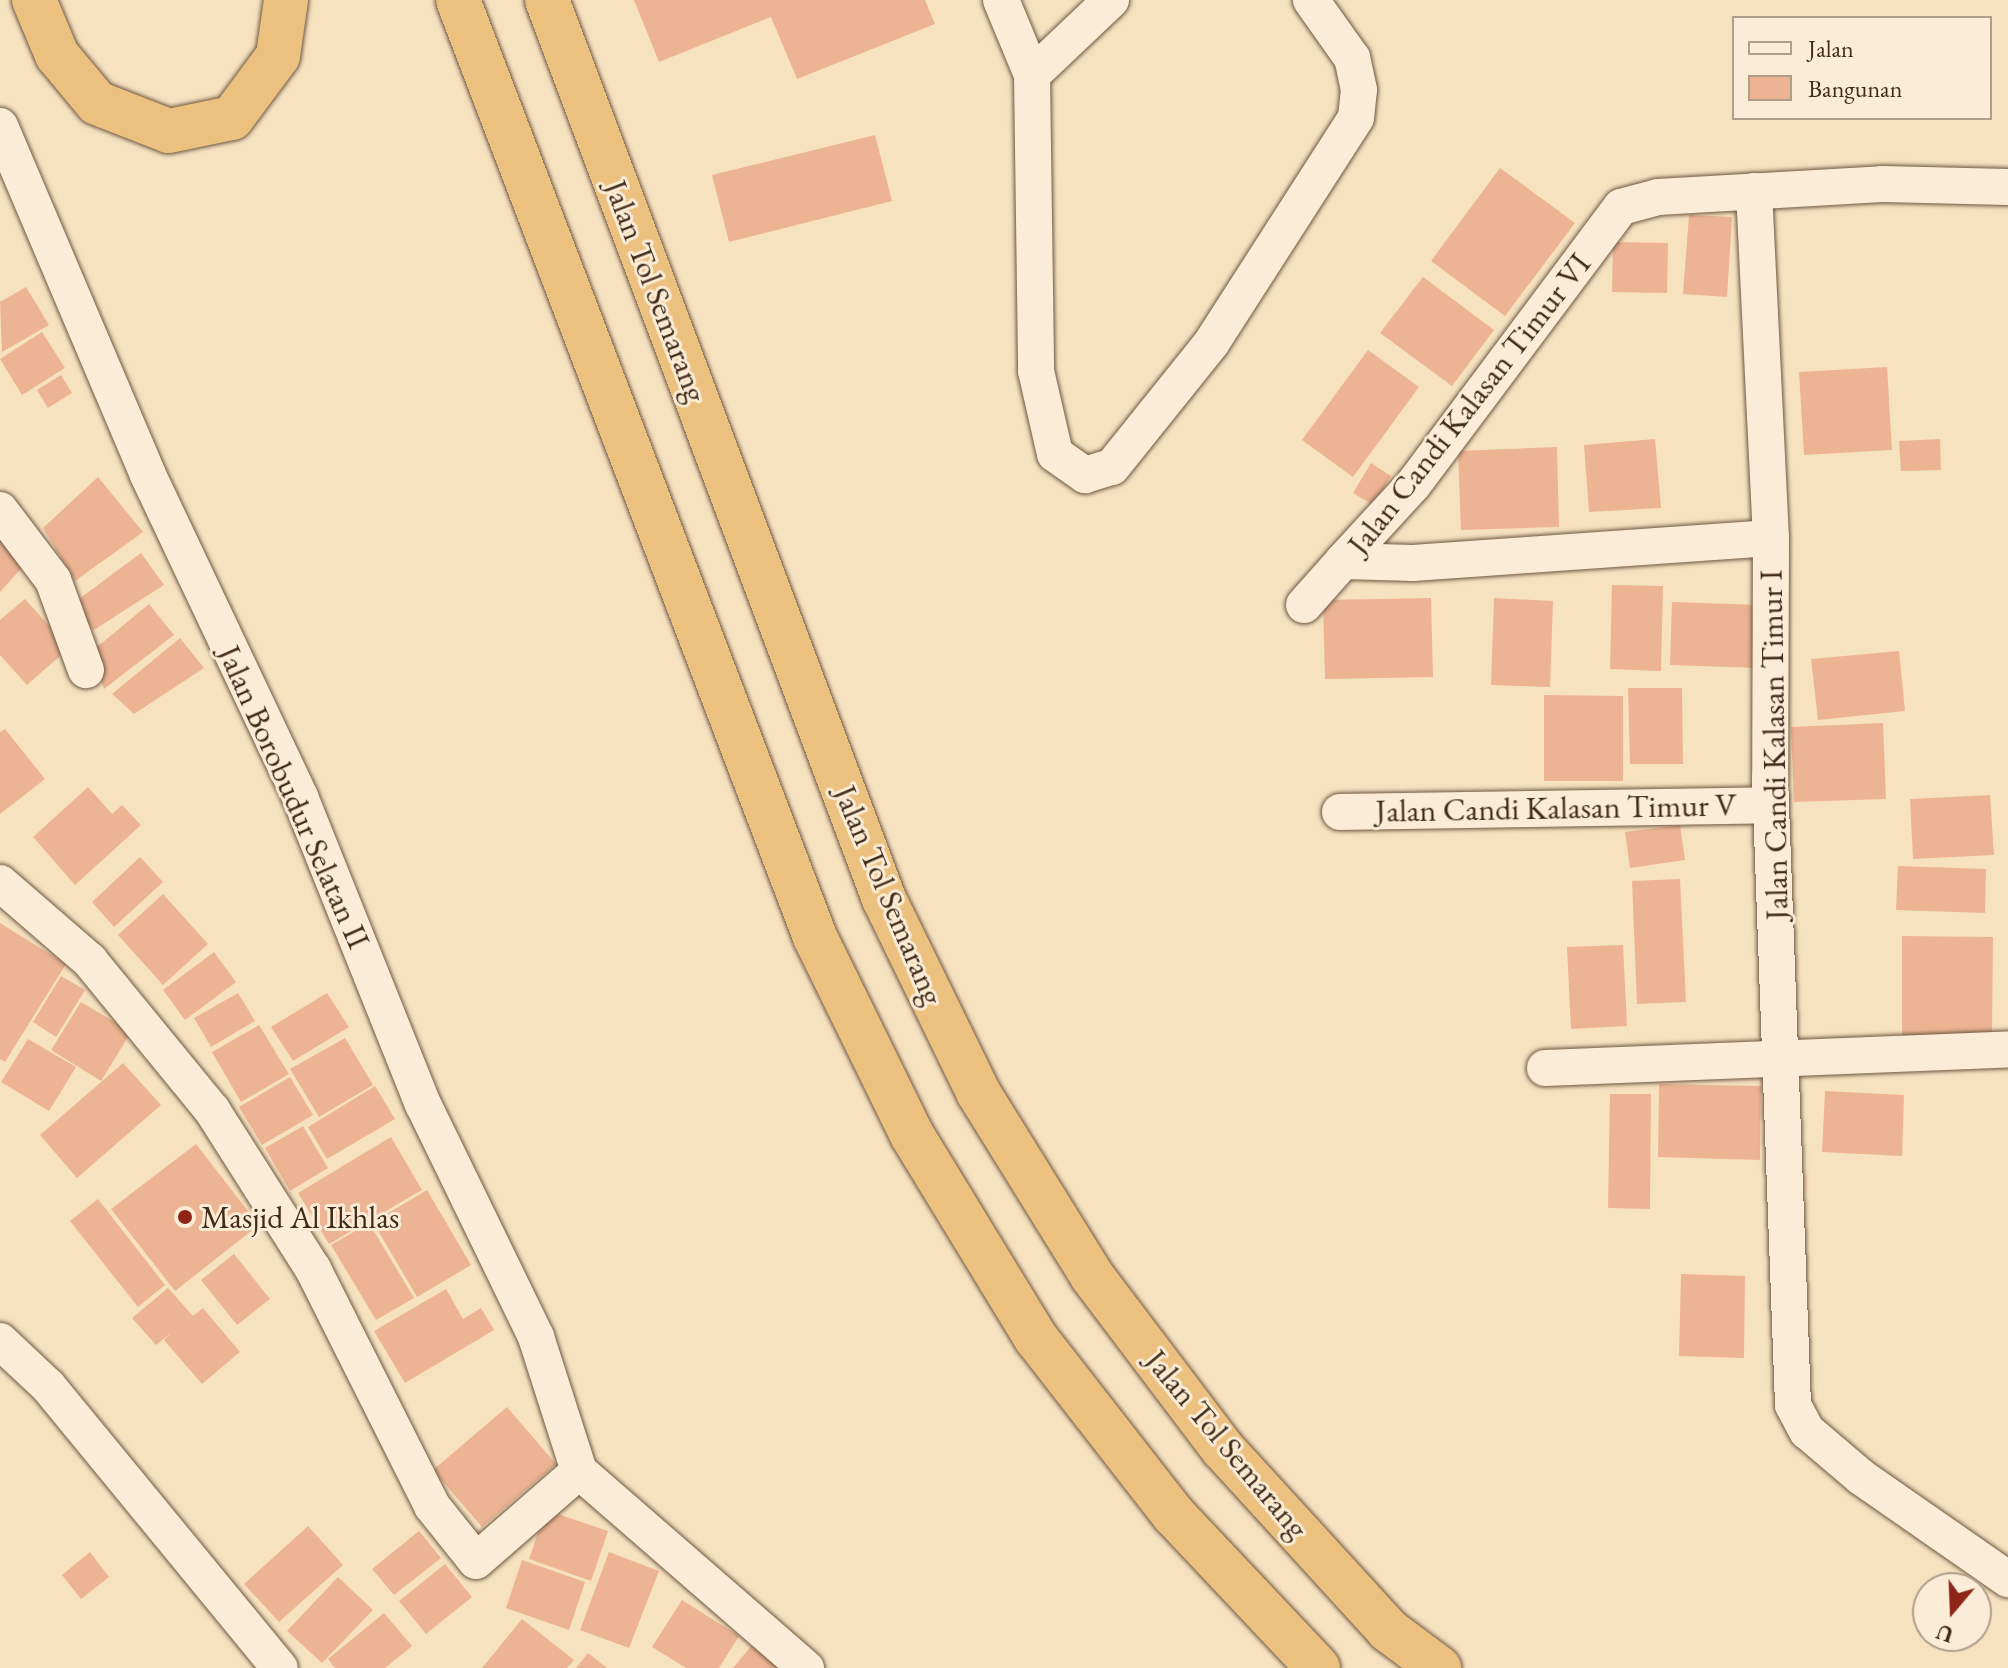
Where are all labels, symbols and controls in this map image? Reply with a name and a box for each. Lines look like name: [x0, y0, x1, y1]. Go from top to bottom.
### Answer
legend: [1732, 16, 1992, 120]
text: Jalan: [1808, 33, 1854, 64]
text: Bangunan: [1808, 73, 1902, 104]
street label: Jalan Tol Semarang: [596, 175, 716, 407]
street label: Jalan Candi Kalasan Timur VI: [1339, 246, 1599, 562]
street label: Jalan Candi Kalasan Timur I: [1752, 569, 1796, 921]
street label: Jalan Borobudur Selatan II: [210, 640, 378, 954]
street label: Jalan Tol Semarang: [826, 780, 952, 1010]
street label: Jalan Candi Kalasan Timur V: [1375, 786, 1737, 830]
place label: Masjid Al Ikhlas: [201, 1198, 399, 1236]
marker: Masjid Al Ikhlas: [176, 1208, 194, 1226]
street label: Jalan Tol Semarang: [1137, 1342, 1317, 1546]
north arrow: [1912, 1572, 1992, 1652]
text: U: [1932, 1617, 1957, 1650]

